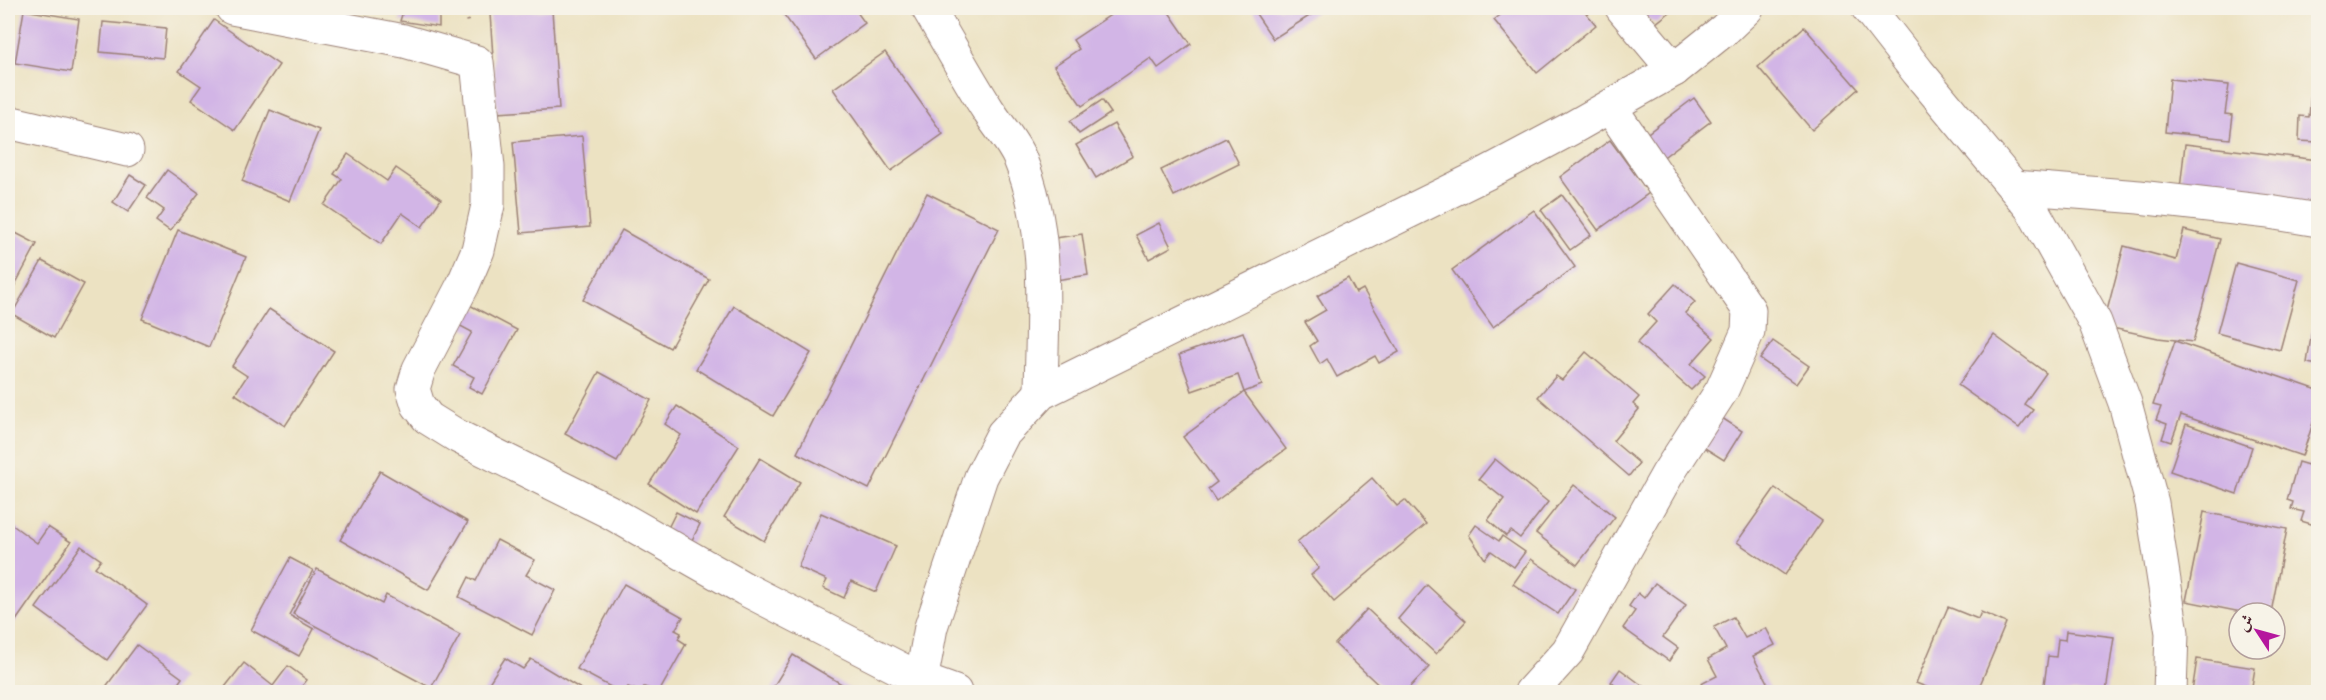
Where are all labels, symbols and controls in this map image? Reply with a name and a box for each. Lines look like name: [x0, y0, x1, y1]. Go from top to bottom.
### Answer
north arrow: [2227, 601, 2287, 661]
text: ش: [2232, 610, 2259, 636]

